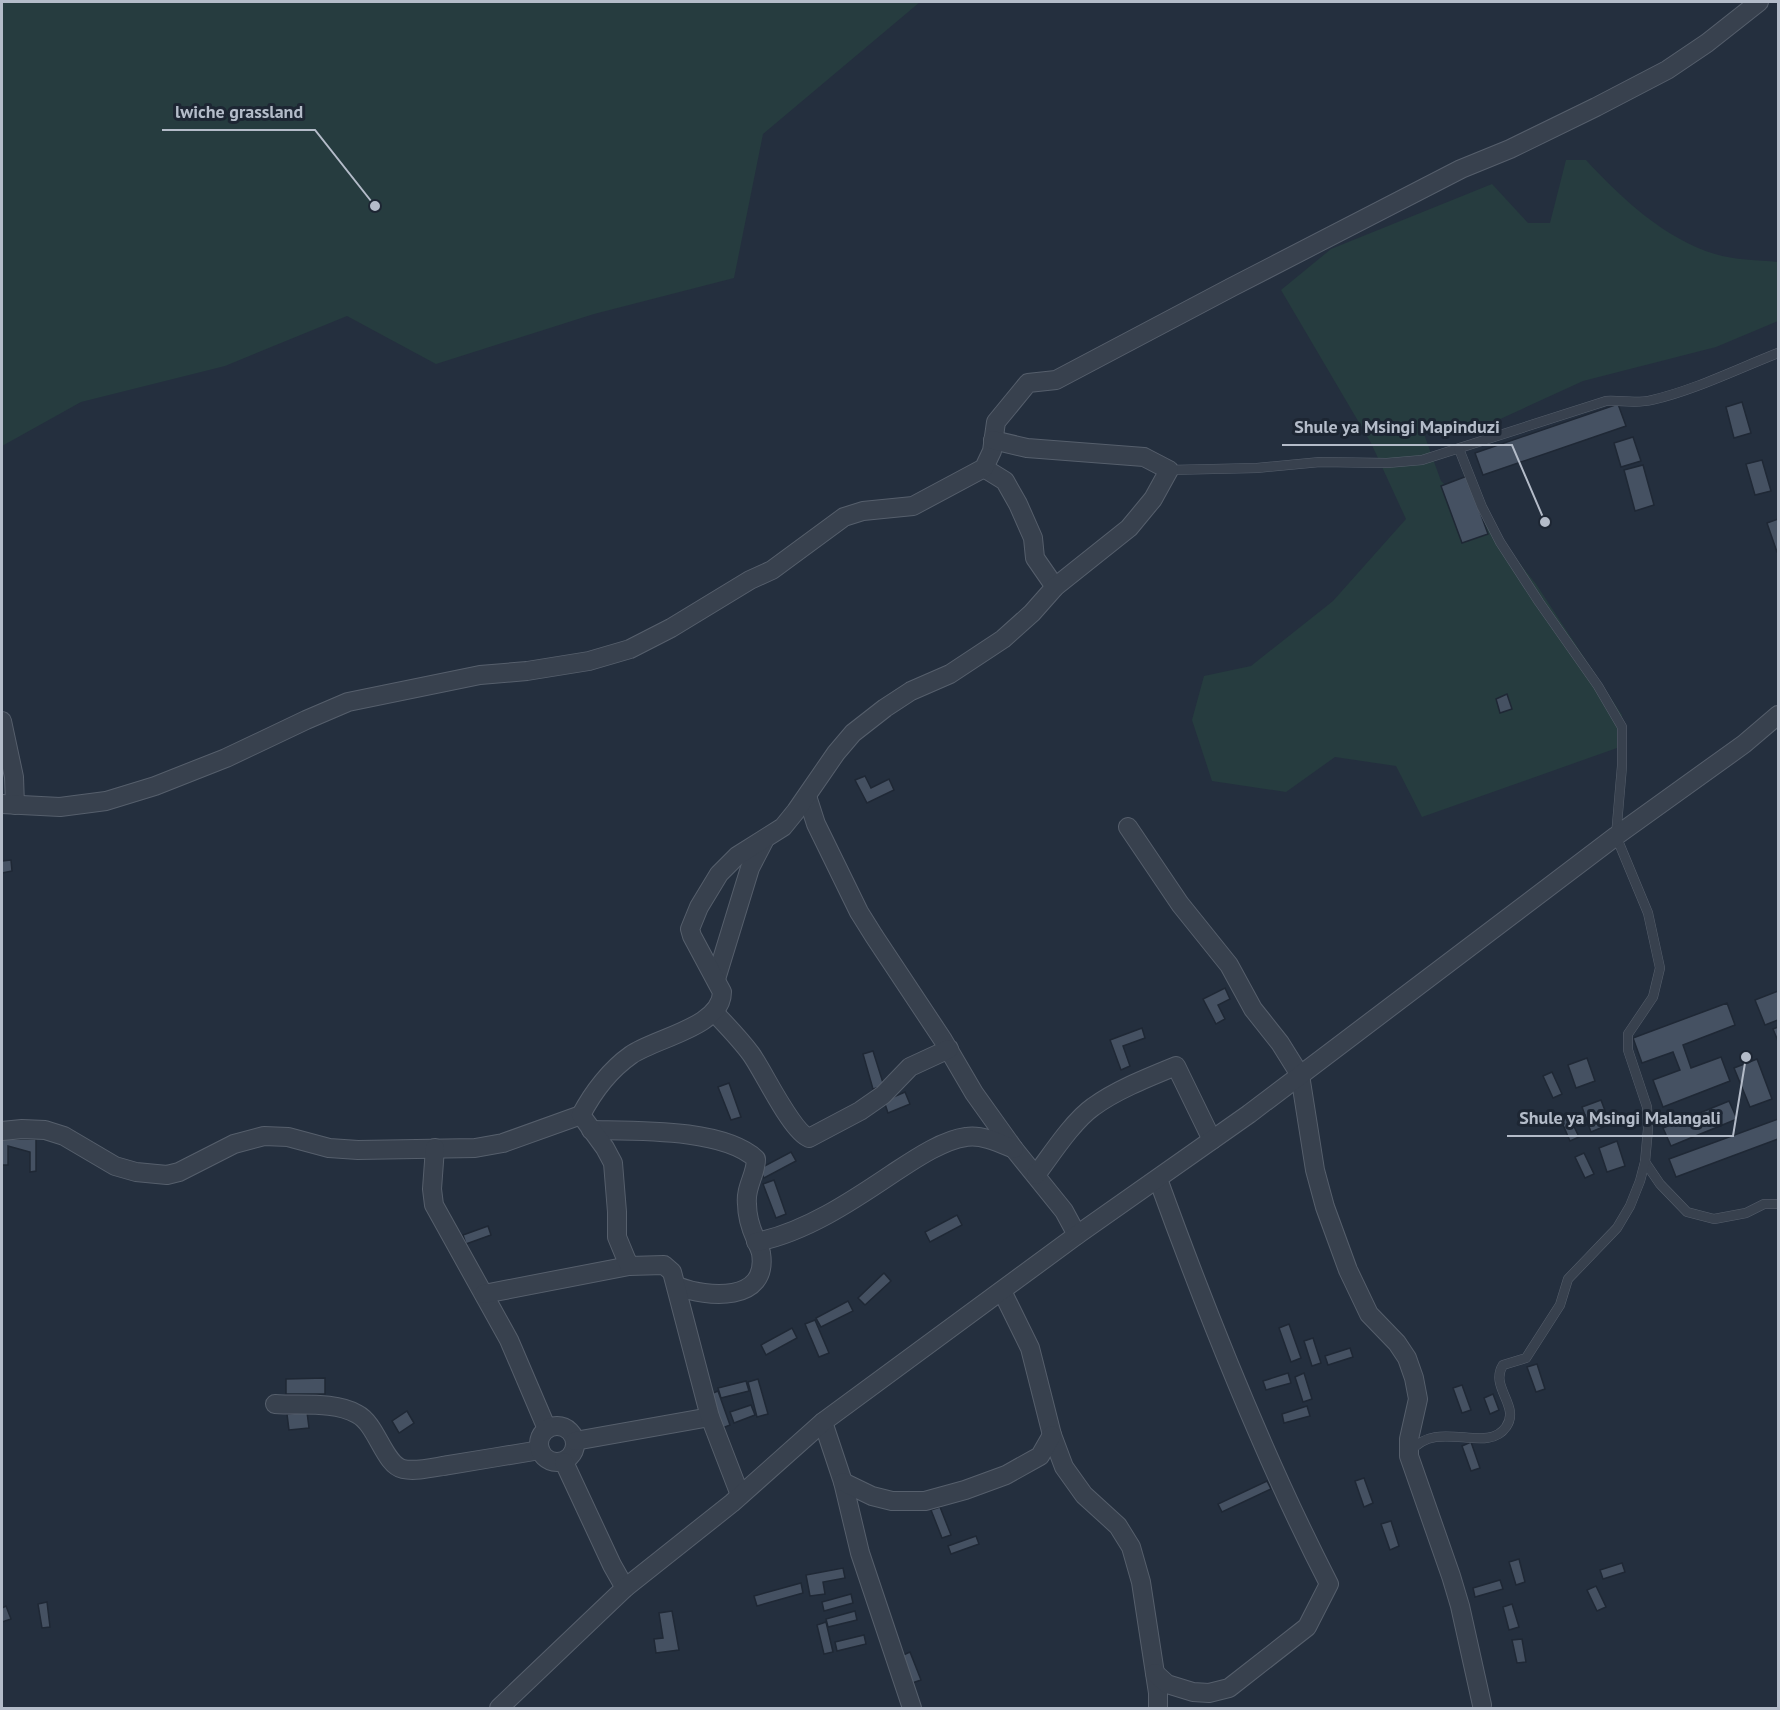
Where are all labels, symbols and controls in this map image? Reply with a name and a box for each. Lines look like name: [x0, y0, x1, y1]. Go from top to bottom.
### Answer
callout: lwiche grassland: [162, 94, 315, 130]
text: lwiche grassland: [175, 100, 303, 123]
callout: Shule ya Msingi Mapinduzi: [1282, 409, 1512, 445]
text: Shule ya Msingi Mapinduzi: [1294, 415, 1500, 438]
callout: Shule ya Msingi Malangali: [1507, 1100, 1733, 1136]
text: Shule ya Msingi Malangali: [1519, 1106, 1721, 1129]

